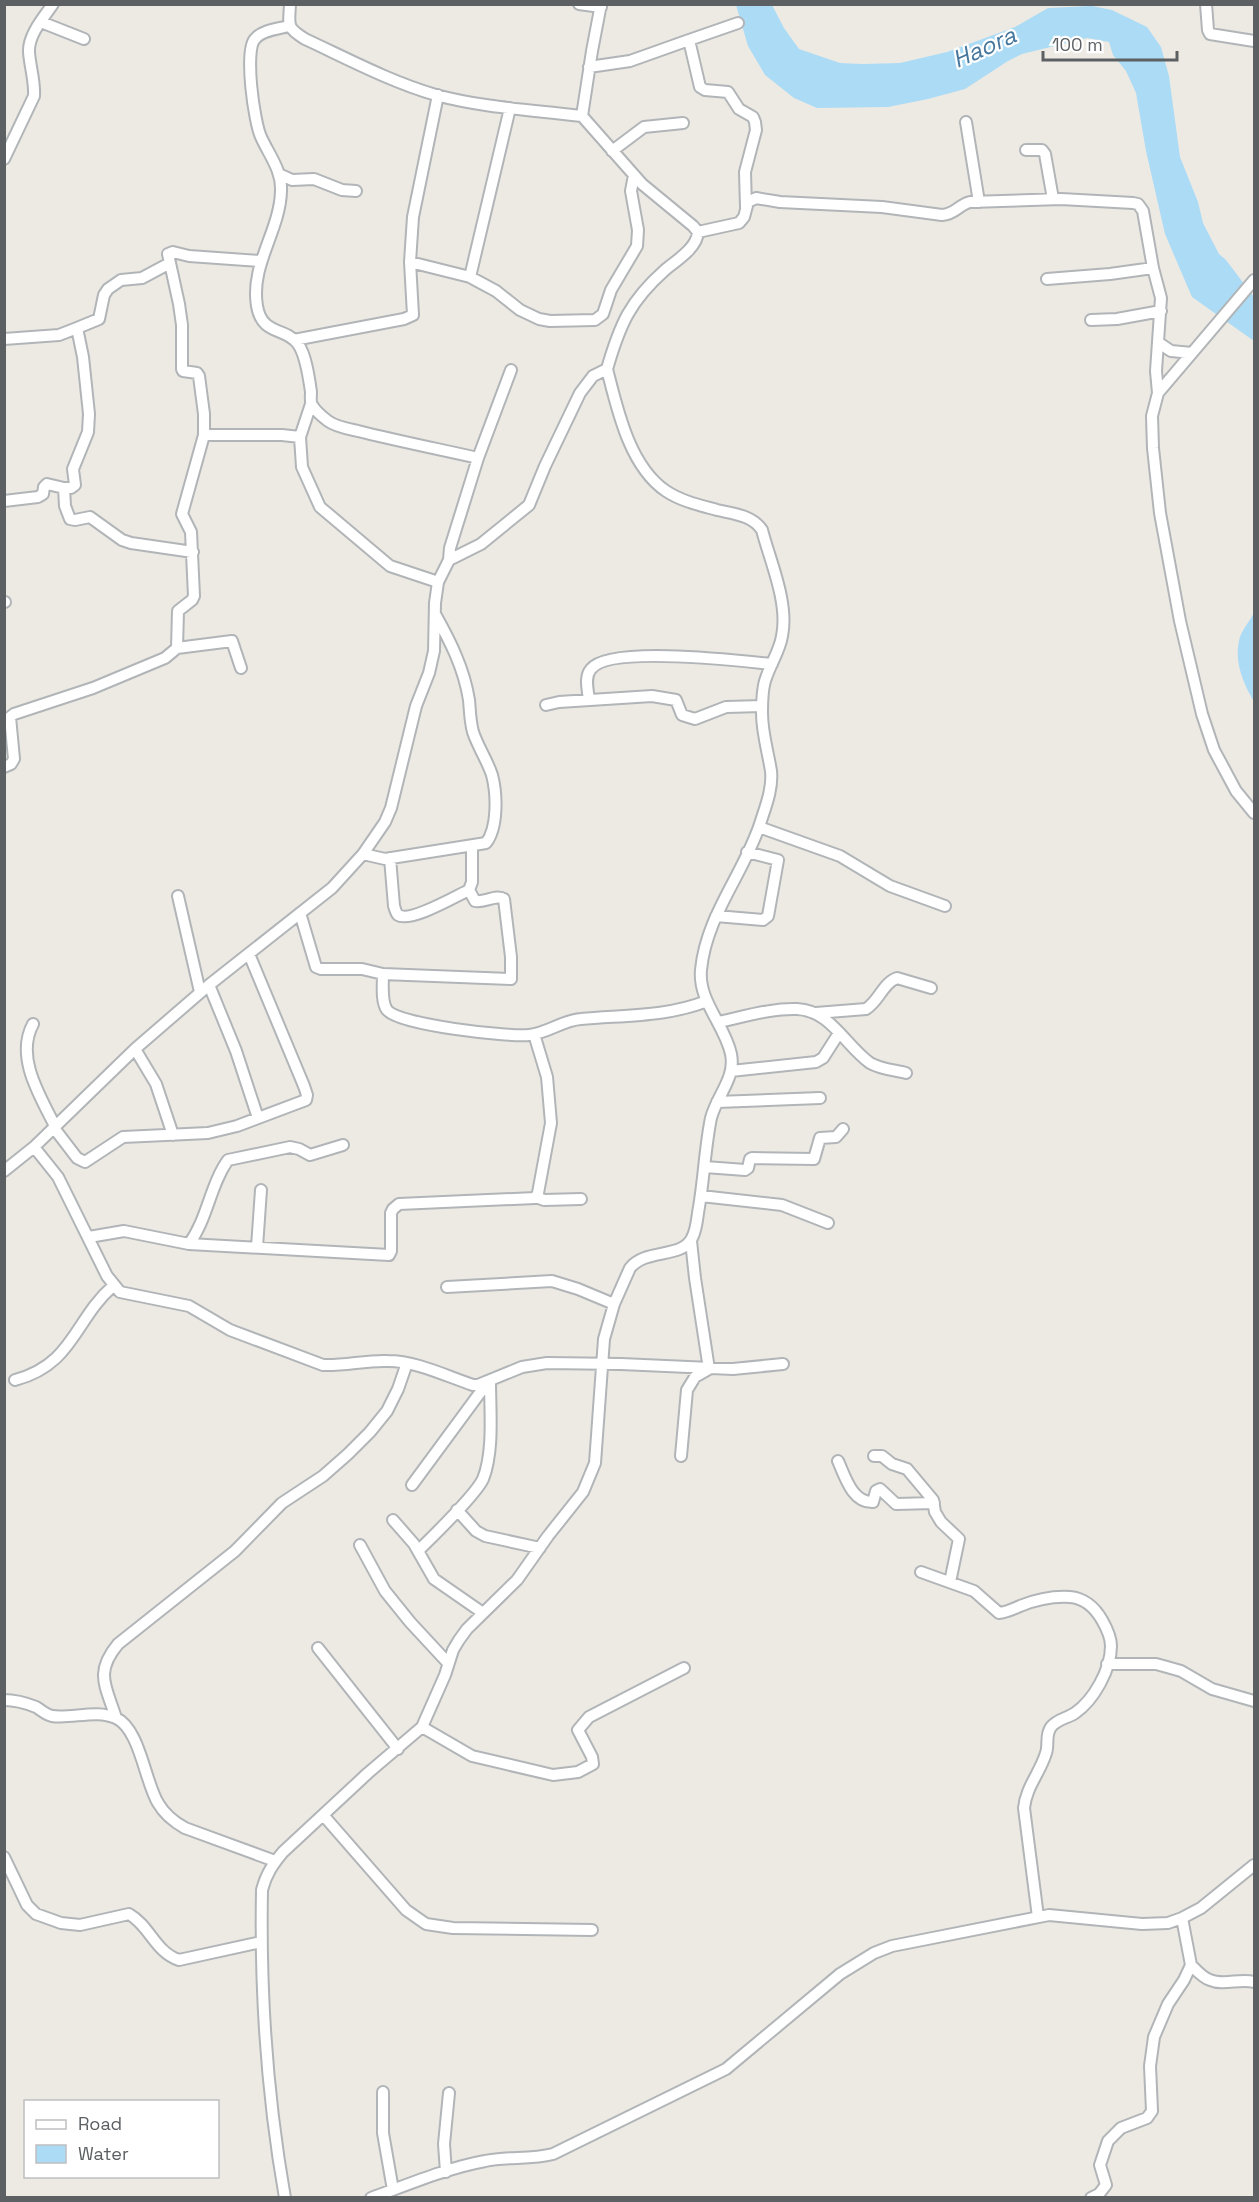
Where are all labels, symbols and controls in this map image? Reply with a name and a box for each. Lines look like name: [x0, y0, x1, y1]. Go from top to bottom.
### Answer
water label: Haora: [947, 19, 1021, 75]
scale bar: [1043, 24, 1176, 62]
text: 100 m: [1052, 33, 1103, 56]
legend: [24, 2100, 219, 2178]
text: Road: [78, 2112, 122, 2135]
text: Water: [78, 2142, 129, 2165]

